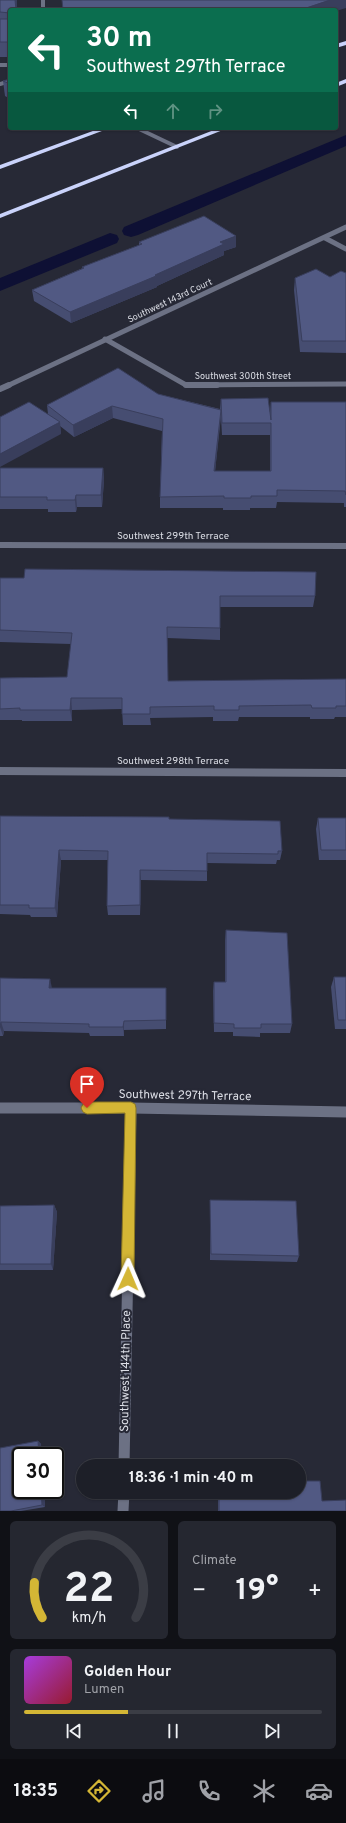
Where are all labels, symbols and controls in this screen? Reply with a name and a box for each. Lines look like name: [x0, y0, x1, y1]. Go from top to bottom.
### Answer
text: 30 m: [86, 21, 152, 57]
icon: left: [20, 24, 72, 76]
text: Southwest 297th Terrace: [86, 56, 286, 79]
icon: left: [120, 100, 142, 122]
icon: ahead: [162, 100, 184, 122]
icon: right: [204, 100, 226, 122]
street label: Southwest 143rd Court: [126, 277, 214, 325]
street label: Southwest 300th Street: [195, 371, 291, 382]
street label: Southwest 299th Terrace: [117, 530, 229, 543]
street label: Southwest 298th Terrace: [117, 755, 229, 768]
pin: [70, 1067, 104, 1108]
icon: arrive: [76, 1073, 98, 1095]
street label: Southwest 297th Terrace: [118, 1087, 252, 1105]
position arrow: [107, 1258, 149, 1300]
street label: Southwest 144th Place: [117, 1310, 135, 1432]
speed limit sign: 30: [12, 1447, 64, 1499]
text: 18:36 · 1 min · 40 m: [129, 1469, 253, 1488]
text: Climate: [192, 1553, 237, 1569]
text: 22: [64, 1564, 114, 1617]
text: 19°: [236, 1573, 278, 1610]
text: −: [192, 1578, 206, 1605]
text: +: [308, 1578, 322, 1605]
text: km/h: [72, 1609, 106, 1627]
text: Golden Hour: [84, 1663, 171, 1682]
text: Lumen: [84, 1682, 124, 1698]
icon: previous: [63, 1720, 85, 1742]
icon: pause: [162, 1720, 184, 1742]
icon: next: [261, 1720, 283, 1742]
icon: directions: [85, 1777, 113, 1805]
icon: music: [140, 1777, 168, 1805]
icon: phone: [195, 1777, 223, 1805]
icon: climate: [250, 1777, 278, 1805]
icon: car: [305, 1777, 333, 1805]
text: 18:35: [13, 1780, 58, 1803]

